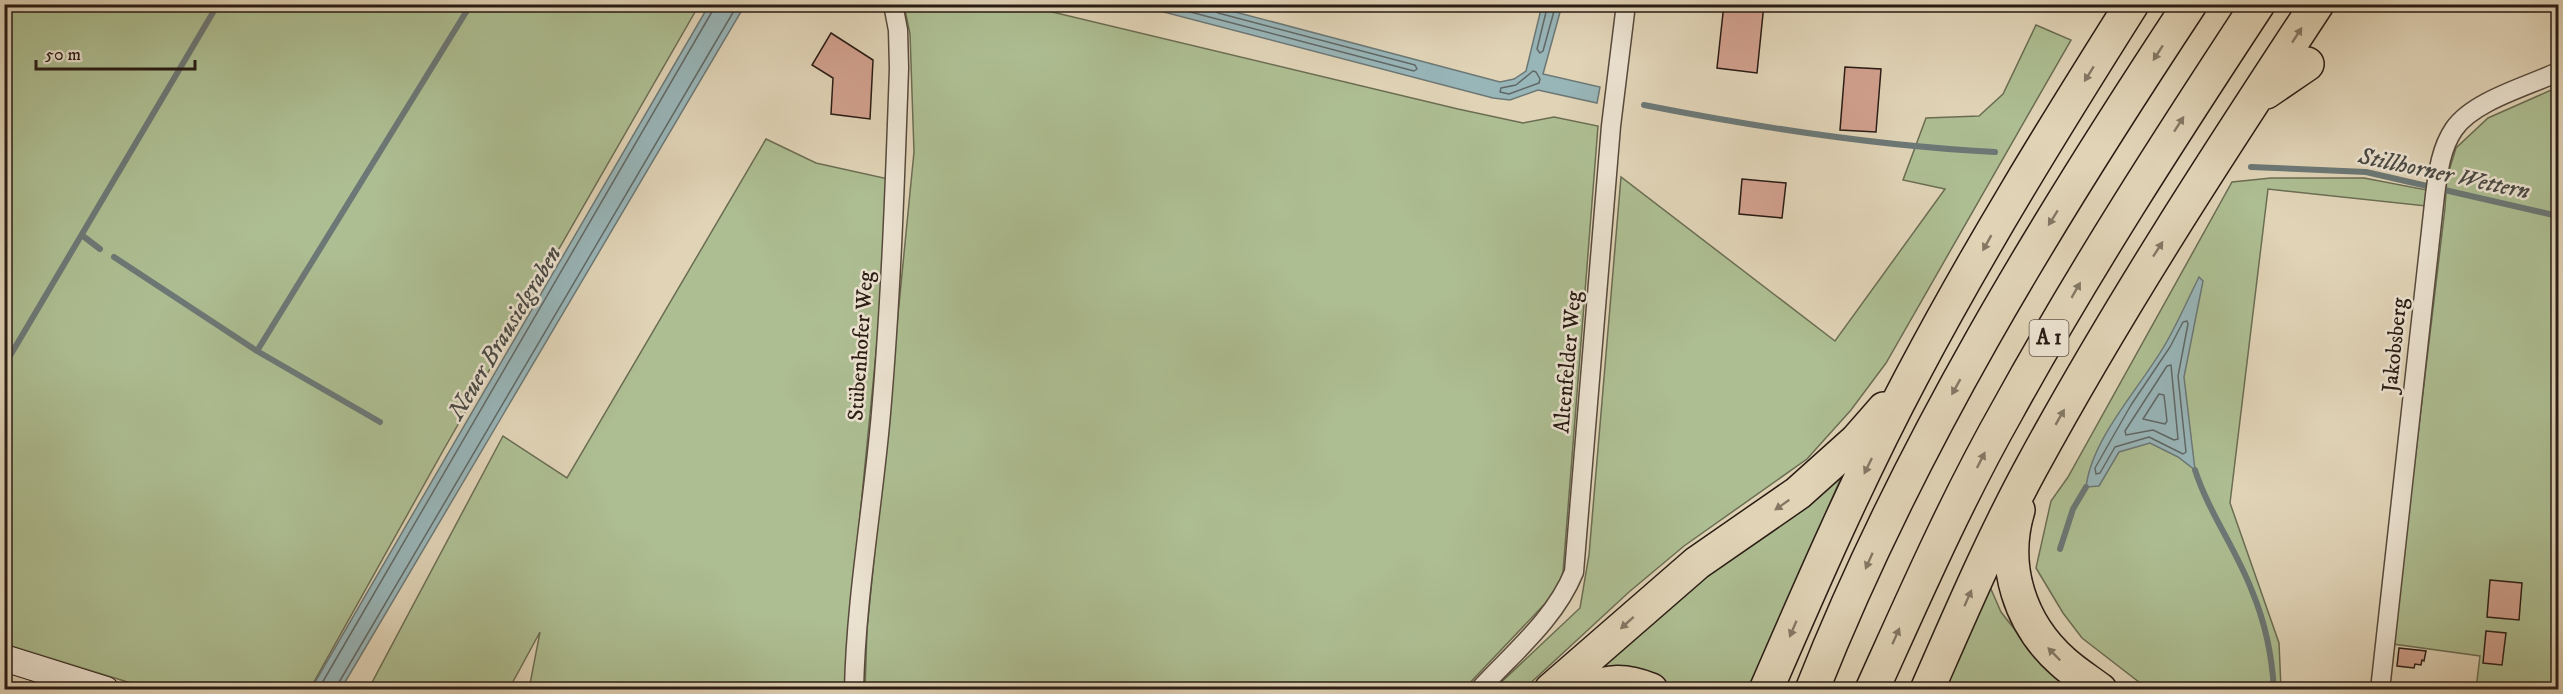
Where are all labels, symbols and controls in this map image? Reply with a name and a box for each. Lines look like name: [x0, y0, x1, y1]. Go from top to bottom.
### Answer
one-way arrow: [2291, 27, 2303, 43]
scale bar: [36, 33, 195, 71]
text: 50 m: [45, 44, 81, 66]
one-way arrow: [2152, 45, 2163, 62]
one-way arrow: [2084, 66, 2095, 82]
one-way arrow: [2173, 116, 2184, 133]
water label: Stillhorner Wettern: [2355, 141, 2533, 207]
one-way arrow: [2048, 210, 2059, 226]
one-way arrow: [1983, 234, 1993, 251]
water label: Neuer Brausielgraben: [440, 241, 569, 427]
one-way arrow: [2153, 241, 2164, 257]
street label: Stübenhofer Weg: [842, 270, 880, 422]
one-way arrow: [2071, 281, 2081, 298]
street label: Altenfelder Weg: [1548, 289, 1588, 434]
street label: Jakobsberg: [2376, 296, 2413, 396]
road number: A 1: [2030, 320, 2068, 356]
one-way arrow: [1951, 379, 1961, 396]
one-way arrow: [2055, 408, 2065, 425]
one-way arrow: [1976, 452, 1986, 469]
one-way arrow: [1863, 457, 1873, 475]
one-way arrow: [1774, 499, 1790, 511]
one-way arrow: [1864, 553, 1873, 570]
one-way arrow: [1963, 588, 1973, 606]
one-way arrow: [1619, 616, 1634, 630]
one-way arrow: [1788, 620, 1797, 637]
one-way arrow: [1892, 628, 1901, 645]
one-way arrow: [2048, 647, 2062, 661]

